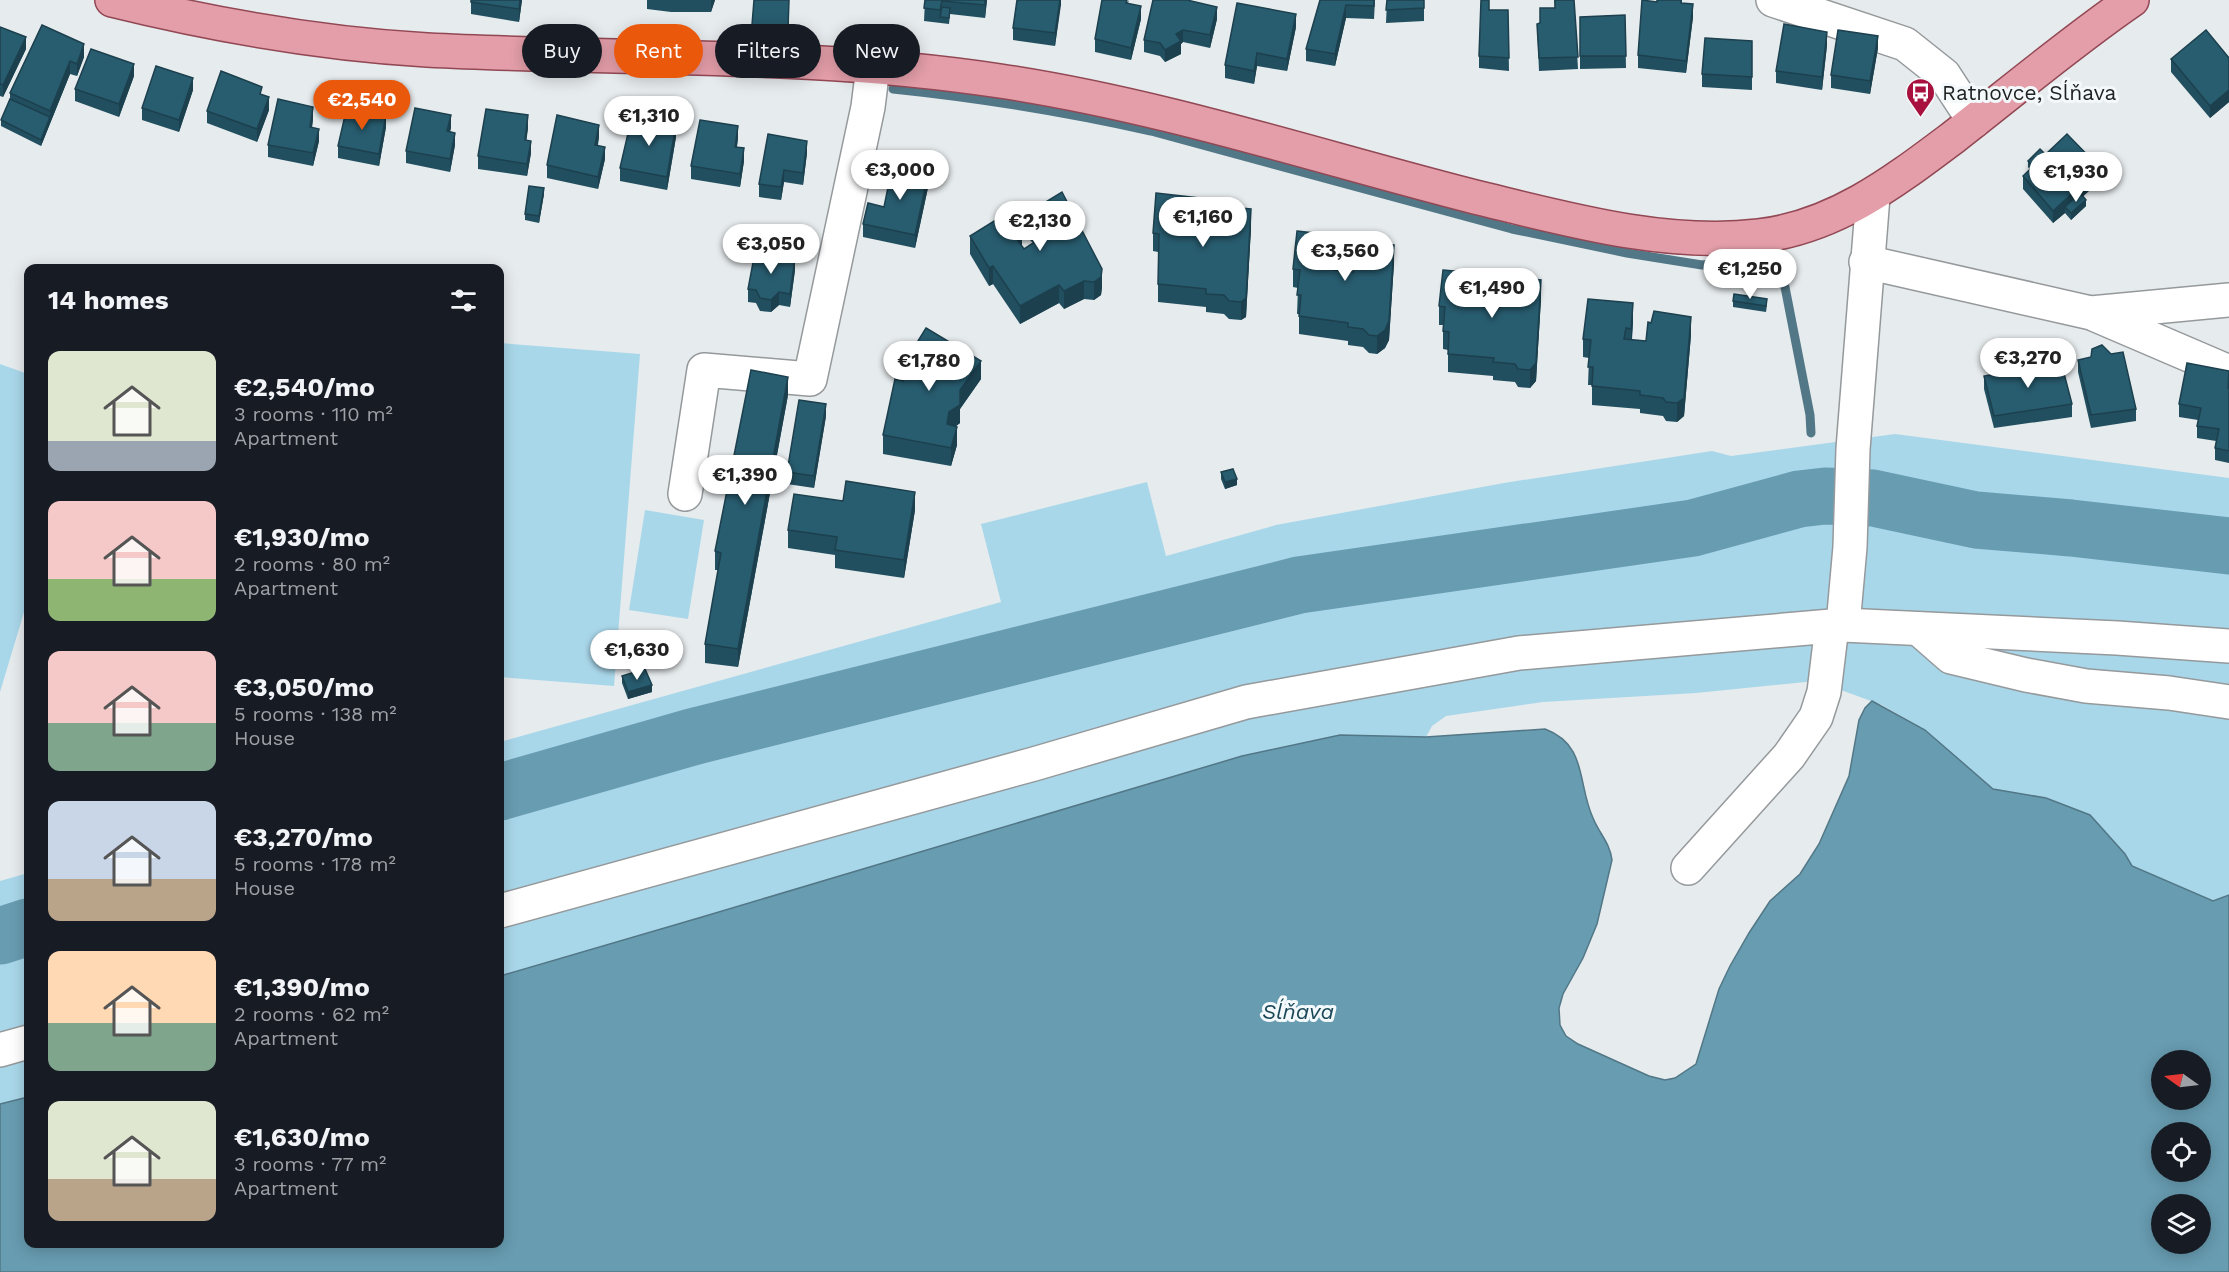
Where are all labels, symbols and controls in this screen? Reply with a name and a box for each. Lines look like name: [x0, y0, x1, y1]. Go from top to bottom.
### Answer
chip: Buy: [522, 24, 602, 78]
chip: Rent: [614, 24, 703, 78]
chip: Filters: [715, 24, 821, 78]
chip: New: [833, 24, 920, 78]
bus stop icon: Ratnovce, Sĺňava: [1905, 76, 1937, 118]
pin: €2,540: [313, 80, 411, 131]
place label: Ratnovce, Sĺňava: [1942, 80, 2116, 105]
text: €2,540: [327, 87, 397, 111]
pin: €1,310: [600, 96, 698, 147]
text: €1,310: [618, 103, 680, 127]
pin: €3,000: [851, 150, 949, 201]
pin: €1,930: [2027, 152, 2125, 203]
text: €3,000: [865, 157, 935, 181]
text: €1,930: [2043, 159, 2109, 183]
pin: €1,160: [1154, 197, 1252, 248]
pin: €2,130: [991, 201, 1089, 252]
text: €1,160: [1173, 204, 1233, 228]
text: €2,130: [1008, 208, 1072, 232]
pin: €3,050: [722, 224, 820, 275]
text: €3,050: [737, 231, 805, 255]
pin: €3,560: [1296, 231, 1394, 282]
text: €3,560: [1311, 238, 1379, 262]
pin: €1,250: [1701, 249, 1799, 300]
text: €1,250: [1718, 256, 1782, 280]
pin: €1,490: [1443, 268, 1541, 319]
text: €1,490: [1459, 275, 1525, 299]
icon: filters: [447, 284, 480, 317]
text: 14 homes: [48, 285, 169, 315]
pin: €3,270: [1979, 338, 2077, 389]
pin: €1,780: [880, 341, 978, 392]
text: €3,270: [1994, 345, 2062, 369]
text: €1,780: [897, 348, 961, 372]
text: €2,540/mo: [234, 372, 375, 402]
icon: home: [96, 375, 168, 447]
text: 3 rooms · 110 m²: [234, 402, 393, 426]
text: Apartment: [234, 426, 338, 450]
pin: €1,390: [696, 455, 794, 506]
text: €1,390: [712, 462, 778, 486]
text: €1,930/mo: [234, 522, 370, 552]
icon: home: [96, 525, 168, 597]
text: 2 rooms · 80 m²: [234, 552, 390, 576]
text: Apartment: [234, 576, 338, 600]
pin: €1,630: [588, 630, 686, 681]
text: €1,630: [604, 637, 670, 661]
text: €3,050/mo: [234, 672, 374, 702]
icon: home: [96, 675, 168, 747]
text: 5 rooms · 138 m²: [234, 702, 397, 726]
text: House: [234, 726, 295, 750]
text: €3,270/mo: [234, 822, 373, 852]
icon: home: [96, 825, 168, 897]
text: 5 rooms · 178 m²: [234, 852, 396, 876]
text: House: [234, 876, 295, 900]
text: €1,390/mo: [234, 972, 370, 1002]
icon: home: [96, 975, 168, 1047]
water label: Sĺňava: [1262, 998, 1334, 1024]
text: 2 rooms · 62 m²: [234, 1002, 389, 1026]
text: Apartment: [234, 1026, 338, 1050]
north arrow: [2151, 1050, 2211, 1110]
map controls: [2151, 1050, 2211, 1254]
text: €1,630/mo: [234, 1122, 370, 1152]
button: locate: [2151, 1122, 2211, 1182]
icon: home: [96, 1125, 168, 1197]
text: 3 rooms · 77 m²: [234, 1152, 386, 1176]
text: Apartment: [234, 1176, 338, 1200]
button: layers: [2151, 1194, 2211, 1254]

